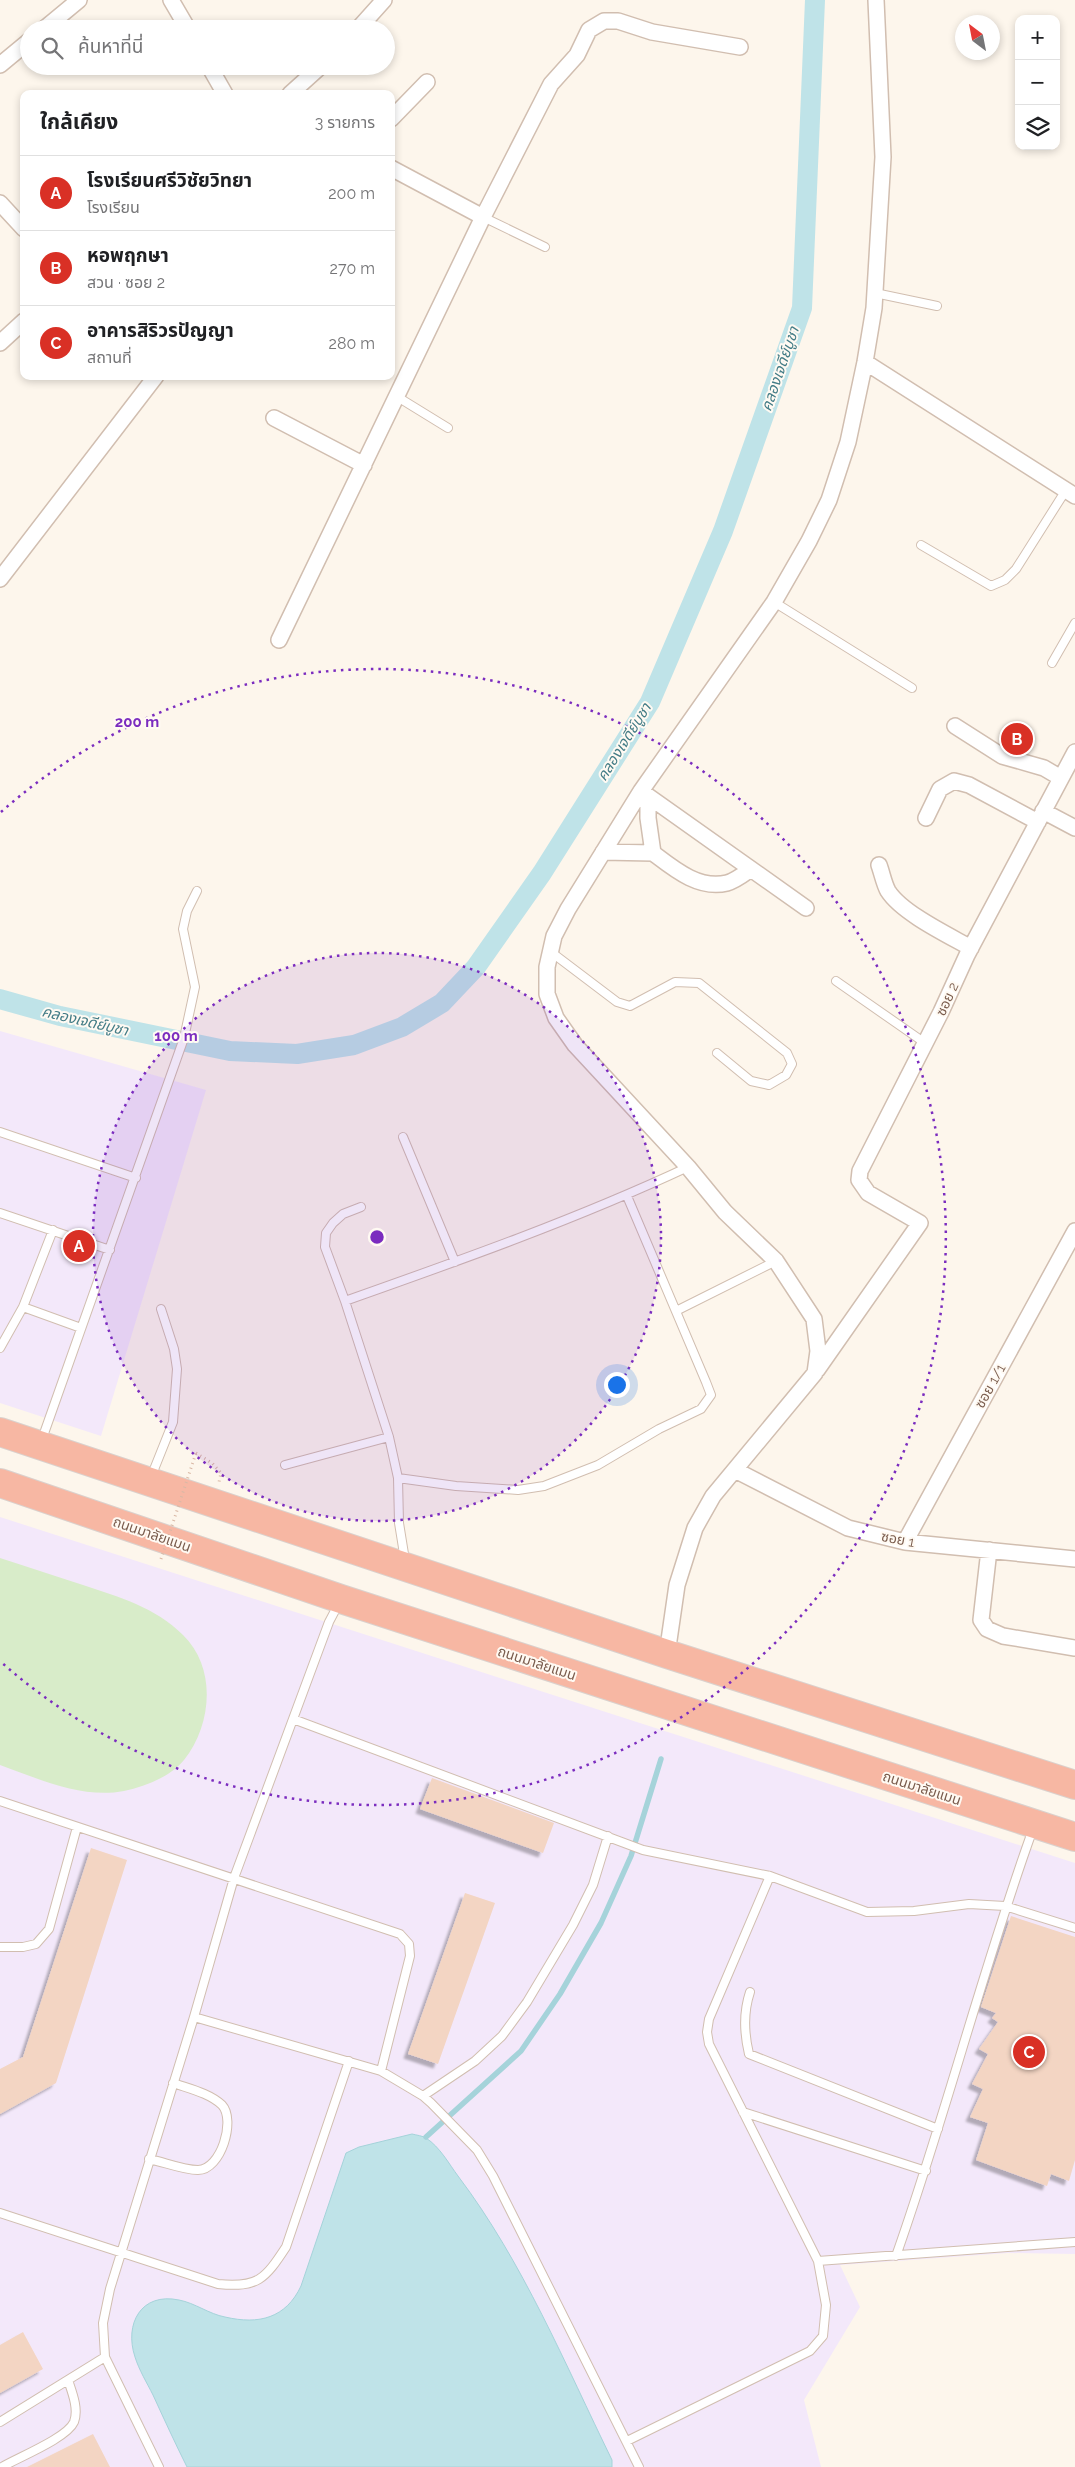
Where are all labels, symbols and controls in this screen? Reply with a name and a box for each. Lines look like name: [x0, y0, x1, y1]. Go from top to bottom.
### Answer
north arrow: [955, 15, 1000, 60]
map controls: [1015, 15, 1060, 150]
button: +: [1015, 15, 1060, 60]
search box: [20, 20, 395, 75]
icon: search: [38, 34, 66, 62]
text: ค้นหาที่นี่: [78, 35, 143, 57]
button: −: [1015, 60, 1060, 105]
button: layers: [1015, 105, 1060, 150]
text: ใกล้เคียง: [40, 109, 118, 134]
text: 3 รายการ: [315, 113, 375, 132]
text: โรงเรียนศรีวิชัยวิทยา: [87, 169, 252, 191]
text: A: [51, 184, 61, 203]
text: 200 m: [328, 184, 375, 203]
text: โรงเรียน: [87, 198, 140, 217]
text: หอพฤกษา: [87, 244, 169, 266]
text: B: [51, 259, 61, 278]
text: 270 m: [330, 259, 375, 278]
text: สวน · ซอย 2: [87, 273, 165, 292]
text: อาคารสิริวรปัญญา: [87, 319, 234, 341]
water label: คลองเจดีย์บูชา: [757, 324, 803, 414]
text: C: [51, 334, 61, 353]
text: 280 m: [329, 334, 375, 353]
text: สถานที่: [87, 348, 132, 367]
water label: คลองเจดีย์บูชา: [593, 699, 655, 784]
text: 200 m: [115, 713, 159, 731]
pin: B: [1001, 720, 1033, 758]
street label: ซอย 2: [932, 980, 962, 1018]
water label: คลองเจดีย์บูชา: [40, 1002, 131, 1040]
text: 100 m: [154, 1027, 198, 1045]
pin: A: [63, 1227, 95, 1265]
centre of rings: [368, 1228, 386, 1246]
street label: ซอย 1/1: [971, 1361, 1009, 1411]
your location: [604, 1372, 630, 1398]
street label: ถนนมาลัยแมน: [111, 1513, 193, 1555]
street label: ซอย 1: [880, 1528, 916, 1550]
street label: ถนนมาลัยแมน: [496, 1643, 578, 1683]
street label: ถนนมาลัยแมน: [881, 1768, 963, 1808]
pin: C: [1013, 2033, 1045, 2071]

